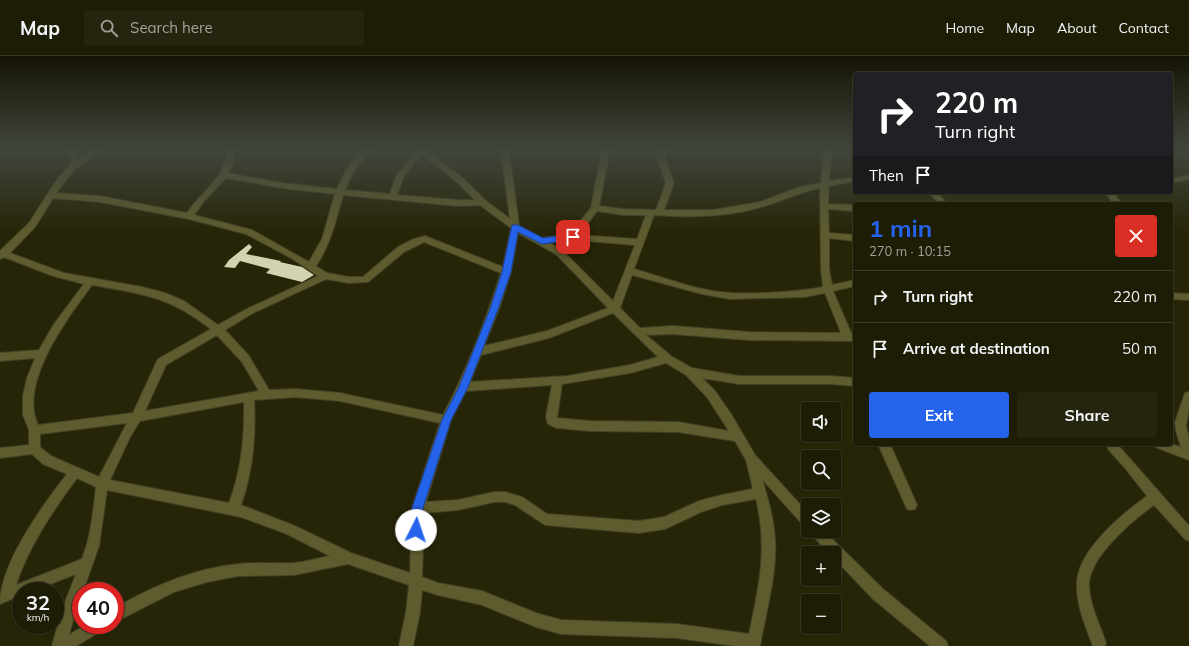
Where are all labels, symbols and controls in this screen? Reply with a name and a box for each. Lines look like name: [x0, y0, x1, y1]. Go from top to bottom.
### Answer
search box: [84, 10, 364, 46]
text: Map: [20, 16, 60, 40]
icon: search: [98, 17, 120, 39]
text: Search here: [130, 18, 213, 37]
text: Home: [945, 19, 984, 37]
text: Map: [1006, 19, 1035, 37]
text: About: [1057, 19, 1097, 37]
text: Contact: [1119, 19, 1169, 37]
text: 220 m: [935, 85, 1018, 120]
icon: right: [869, 88, 921, 140]
text: Turn right: [935, 120, 1015, 143]
icon: arrive: [912, 164, 934, 186]
text: Then: [869, 166, 904, 185]
text: 1 min: [869, 213, 932, 243]
button: close: [1115, 215, 1157, 257]
pin: [556, 220, 590, 254]
icon: arrive: [562, 226, 584, 248]
text: 270 m · 10:15: [869, 243, 951, 259]
icon: right: [869, 286, 891, 308]
text: Turn right: [903, 287, 973, 306]
text: 220 m: [1113, 287, 1157, 306]
icon: arrive: [869, 338, 891, 360]
text: Arrive at destination: [903, 339, 1050, 358]
text: 50 m: [1122, 339, 1157, 358]
button: Exit: [869, 392, 1009, 438]
button: Share: [1017, 392, 1157, 438]
map controls: [801, 402, 841, 634]
button: sound: [801, 402, 841, 442]
button: search: [801, 450, 841, 490]
button: layers: [801, 498, 841, 538]
position arrow: [395, 509, 437, 551]
button: +: [801, 546, 841, 586]
speed limit sign: 40: [72, 582, 124, 634]
text: 32: [26, 590, 50, 615]
button: −: [801, 594, 841, 634]
text: km/h: [27, 611, 49, 624]

